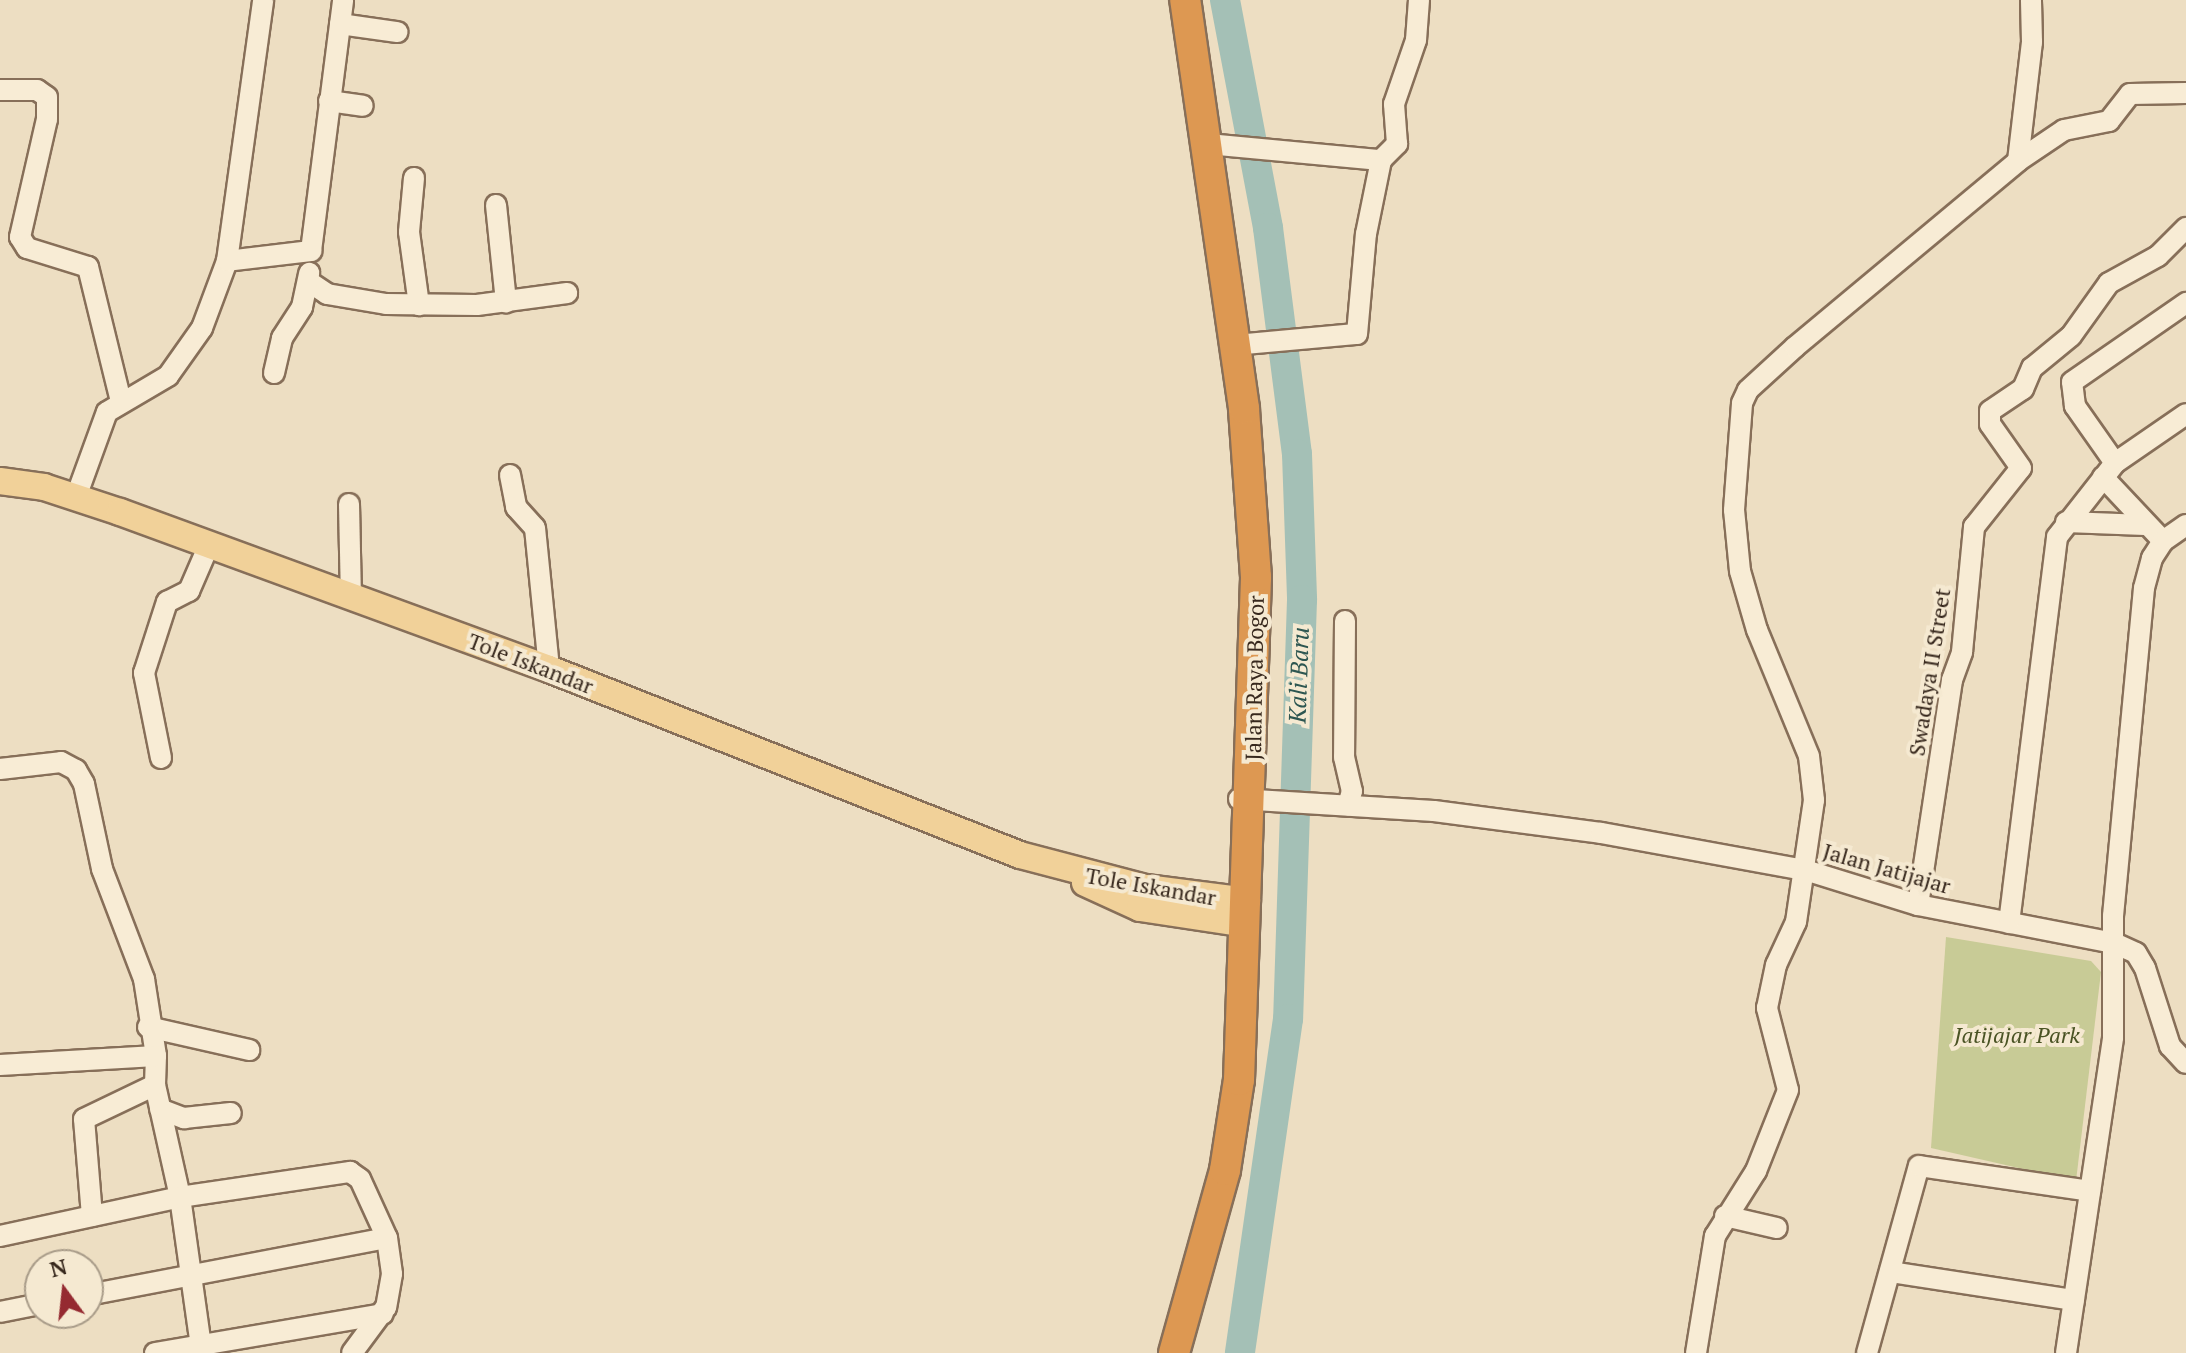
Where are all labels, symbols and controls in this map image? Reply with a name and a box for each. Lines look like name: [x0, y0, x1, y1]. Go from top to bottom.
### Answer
street label: Swadaya II Street: [1903, 586, 1955, 758]
street label: Jalan Raya Bogor: [1239, 595, 1269, 761]
water label: Kali Baru: [1283, 626, 1315, 724]
street label: Tole Iskandar: [465, 627, 597, 699]
street label: Jalan Jatijajar: [1820, 837, 1954, 899]
street label: Tole Iskandar: [1084, 862, 1218, 910]
park label: Jatijajar Park: [1954, 1022, 2080, 1048]
north arrow: [24, 1249, 104, 1329]
text: N: [46, 1251, 70, 1283]

